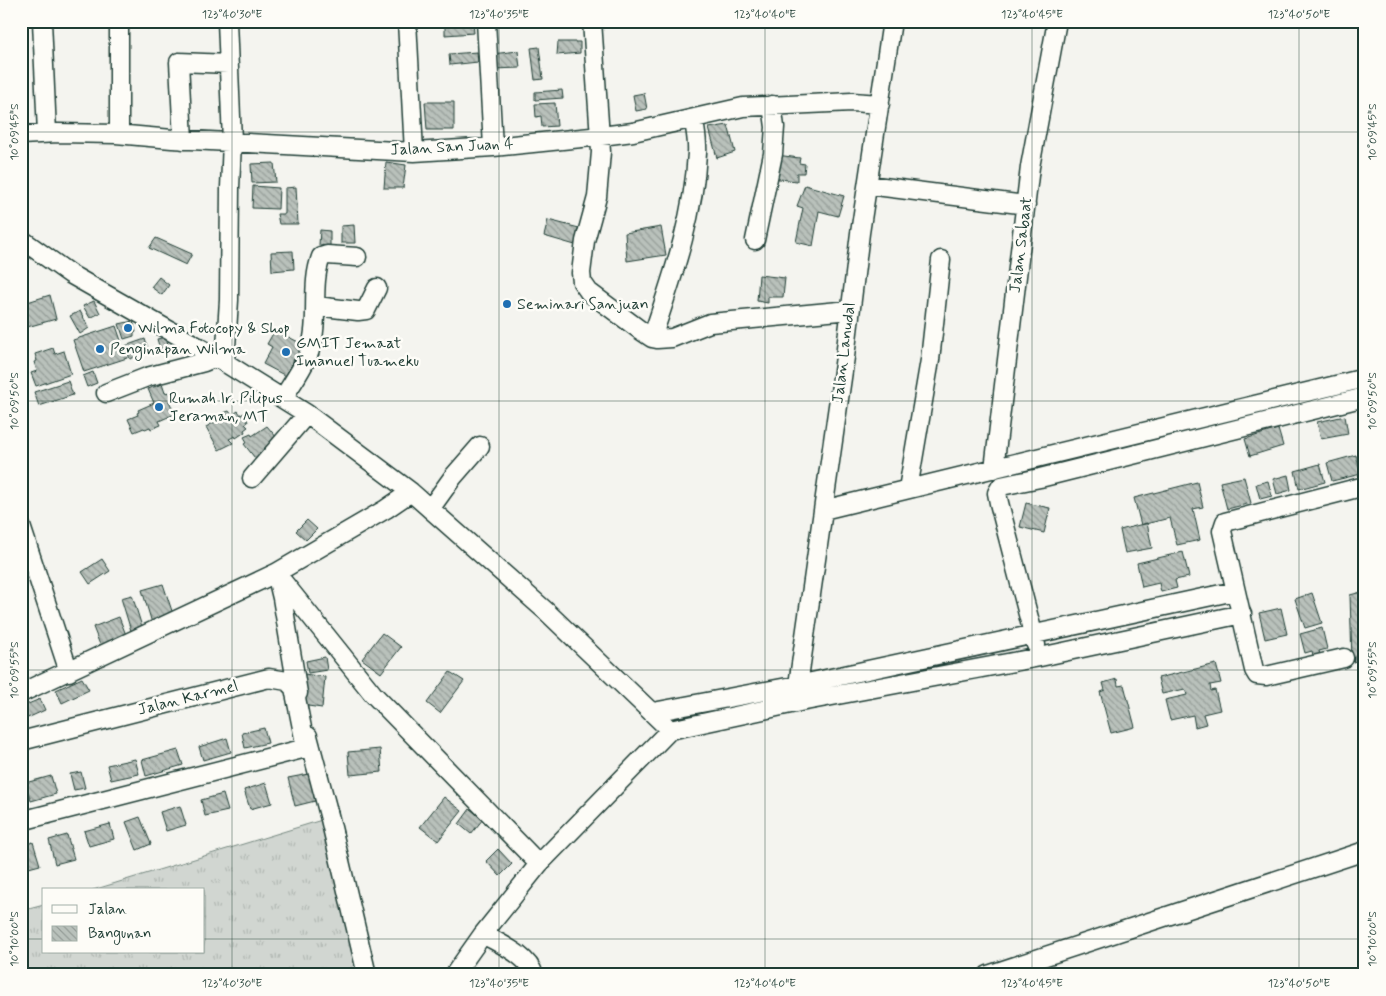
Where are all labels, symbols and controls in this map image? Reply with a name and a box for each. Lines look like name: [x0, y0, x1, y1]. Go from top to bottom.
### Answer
text: 123°40'30"E: [202, 7, 262, 23]
text: 123°40'35"E: [469, 7, 529, 23]
text: 123°40'40"E: [734, 7, 796, 23]
text: 123°40'45"E: [1001, 7, 1063, 23]
text: 123°40'50"E: [1268, 7, 1330, 23]
text: 10°09'45"S: [7, 103, 23, 161]
text: 10°09'45"S: [1365, 103, 1381, 161]
street label: Jalan San Juan 4: [390, 133, 514, 161]
street label: Jalan Sabaat: [1005, 195, 1037, 294]
place label: Seminari Sanjuan: [517, 294, 649, 315]
marker: Seminari Sanjuan: [501, 298, 513, 310]
street label: Jalan Lanudal: [827, 301, 861, 405]
place label: Wilma Fotocopy & Shop: [138, 318, 290, 339]
marker: Wilma Fotocopy & Shop: [122, 322, 134, 334]
place label: GMIT Jemaat Imanuel Tuameku: [296, 333, 419, 372]
place label: Penginapan Wilma: [110, 339, 246, 361]
marker: Penginapan Wilma: [94, 343, 106, 355]
marker: GMIT Jemaat Imanuel Tuameku: [280, 346, 292, 358]
text: 10°09'50"S: [7, 372, 23, 430]
text: 10°09'50"S: [1365, 372, 1381, 430]
place label: Rumah Ir. Pilipus Jeraman, MT: [169, 388, 283, 427]
marker: Rumah Ir. Pilipus Jeraman, MT: [153, 401, 165, 413]
text: 10°09'55"S: [7, 641, 23, 699]
text: 10°09'55"S: [1365, 641, 1381, 699]
street label: Jalan Karmel: [136, 675, 240, 721]
legend: [42, 888, 205, 954]
text: Jalan: [88, 900, 127, 920]
text: 10°10'00"S: [7, 911, 23, 967]
text: 10°10'00"S: [1365, 911, 1381, 967]
text: Bangunan: [88, 924, 151, 945]
text: 123°40'30"E: [202, 976, 262, 992]
text: 123°40'35"E: [469, 976, 529, 992]
text: 123°40'40"E: [734, 976, 796, 992]
text: 123°40'45"E: [1001, 976, 1063, 992]
text: 123°40'50"E: [1268, 976, 1330, 992]

